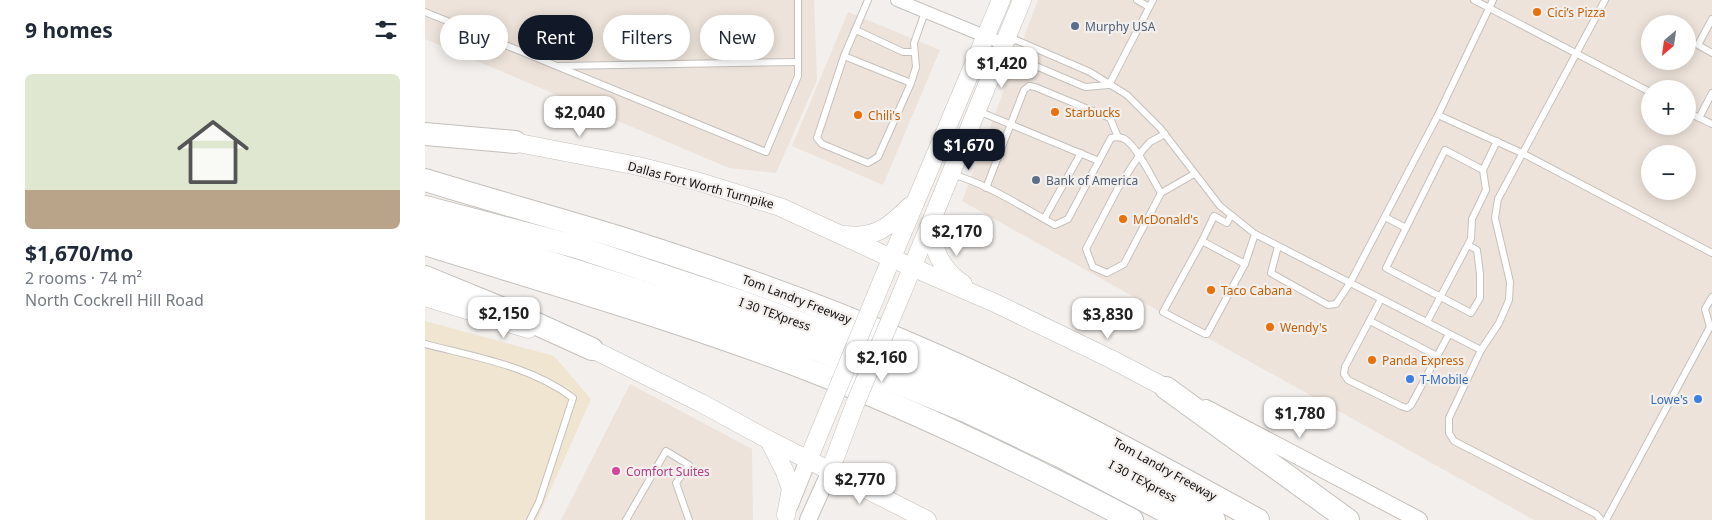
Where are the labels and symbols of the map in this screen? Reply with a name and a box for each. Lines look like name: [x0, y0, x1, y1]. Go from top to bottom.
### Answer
place label: Cici’s Pizza: [1547, 4, 1606, 21]
marker: Cici’s Pizza: [1531, 6, 1543, 18]
north arrow: [1641, 15, 1696, 70]
place label: Murphy USA: [1085, 18, 1156, 35]
marker: Murphy USA: [1069, 20, 1081, 32]
pin: $1,420: [961, 46, 1043, 89]
pin: $2,040: [539, 96, 621, 138]
place label: Starbucks: [1065, 104, 1121, 121]
marker: Starbucks: [1049, 106, 1061, 118]
place label: Chili's: [868, 107, 901, 124]
marker: Chili's: [852, 109, 864, 121]
pin: $1,670: [928, 128, 1010, 171]
street label: Dallas Fort Worth Turnpike: [626, 157, 776, 213]
place label: Bank of America: [1046, 172, 1138, 189]
marker: Bank of America: [1030, 174, 1042, 186]
place label: McDonald's: [1133, 211, 1199, 228]
marker: McDonald's: [1117, 213, 1129, 225]
pin: $2,170: [916, 214, 998, 257]
street label: Tom Landry Freeway: [740, 270, 855, 328]
place label: Taco Cabana: [1221, 282, 1292, 299]
marker: Taco Cabana: [1205, 284, 1217, 296]
street label: I 30 TEXpress: [737, 293, 813, 335]
pin: $2,150: [463, 296, 545, 339]
pin: $3,830: [1067, 298, 1149, 340]
place label: Wendy's: [1280, 319, 1327, 336]
marker: Wendy's: [1264, 321, 1276, 333]
pin: $2,160: [841, 340, 923, 383]
place label: Panda Express: [1382, 352, 1464, 369]
marker: Panda Express: [1366, 354, 1378, 366]
place label: T-Mobile: [1420, 371, 1469, 388]
marker: T-Mobile: [1404, 373, 1416, 385]
place label: Lowe's: [1651, 391, 1688, 408]
marker: Lowe's: [1692, 393, 1704, 405]
pin: $1,780: [1259, 396, 1341, 439]
street label: Tom Landry Freeway: [1110, 433, 1221, 505]
street label: I 30 TEXpress: [1106, 456, 1180, 506]
pin: $2,770: [819, 462, 901, 505]
place label: Comfort Suites: [626, 463, 710, 480]
marker: Comfort Suites: [610, 465, 622, 477]

